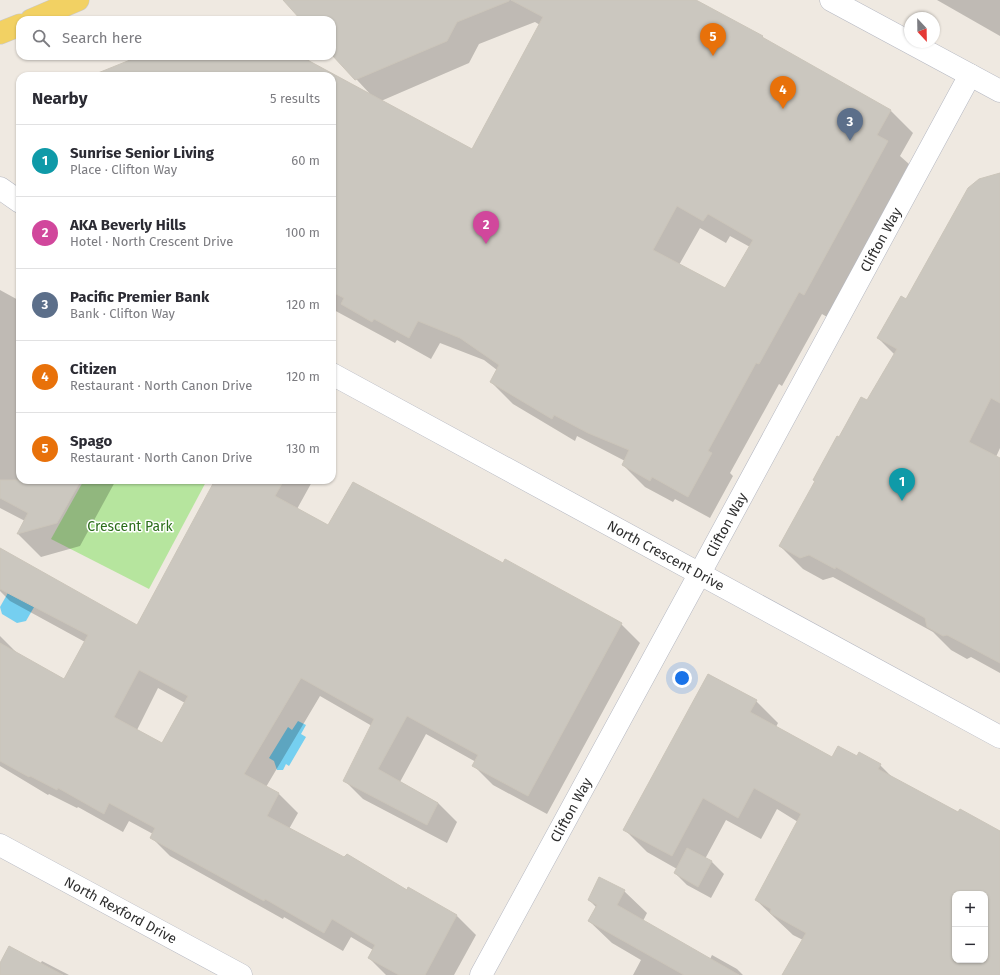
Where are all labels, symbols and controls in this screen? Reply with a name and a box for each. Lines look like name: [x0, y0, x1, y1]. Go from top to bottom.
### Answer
north arrow: [904, 12, 940, 48]
search box: [16, 16, 336, 60]
pin: 5: [700, 23, 726, 56]
icon: search: [30, 27, 52, 49]
text: Search here: [62, 29, 142, 47]
pin: 4: [770, 76, 796, 109]
text: Nearby: [32, 88, 87, 109]
text: 5 results: [270, 91, 320, 106]
pin: 3: [837, 108, 863, 141]
text: Sunrise Senior Living: [70, 144, 214, 162]
text: 1: [42, 153, 48, 168]
text: 60 m: [291, 153, 320, 168]
text: Place · Clifton Way: [70, 162, 177, 177]
street label: Clifton Way: [856, 205, 905, 275]
pin: 2: [473, 211, 499, 244]
text: AKA Beverly Hills: [70, 216, 186, 234]
text: 2: [42, 225, 48, 240]
text: 100 m: [285, 225, 320, 240]
text: Hotel · North Crescent Drive: [70, 234, 233, 249]
text: Pacific Premier Bank: [70, 288, 209, 306]
text: 3: [42, 297, 48, 312]
text: 120 m: [286, 297, 320, 312]
text: Bank · Clifton Way: [70, 306, 175, 321]
text: Citizen: [70, 360, 117, 378]
text: 4: [41, 369, 49, 384]
text: 120 m: [286, 369, 320, 384]
text: Restaurant · North Canon Drive: [70, 378, 252, 393]
text: Spago: [70, 432, 112, 450]
text: 5: [42, 441, 48, 456]
text: 130 m: [286, 441, 320, 456]
text: Restaurant · North Canon Drive: [70, 450, 252, 465]
pin: 1: [889, 468, 915, 501]
street label: Clifton Way: [702, 489, 751, 560]
street label: North Crescent Drive: [604, 517, 727, 594]
park label: Crescent Park: [87, 518, 174, 535]
your location: [672, 668, 692, 688]
street label: Clifton Way: [547, 775, 595, 845]
street label: North Rexford Drive: [61, 873, 180, 947]
map controls: [952, 891, 988, 963]
button: +: [952, 891, 988, 927]
button: −: [952, 927, 988, 963]

